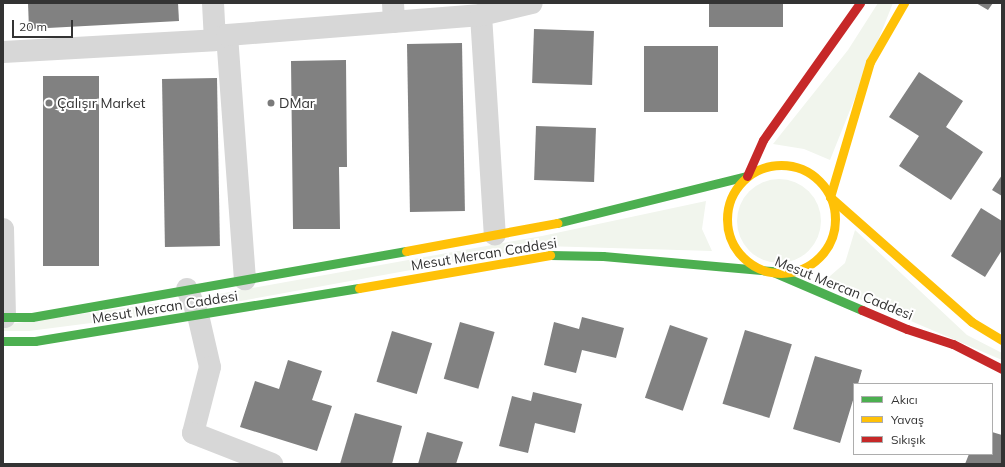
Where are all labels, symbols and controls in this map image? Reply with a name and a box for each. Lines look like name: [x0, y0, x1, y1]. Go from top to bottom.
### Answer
scale bar: [14, 12, 75, 38]
text: 20 m: [19, 19, 47, 34]
place label: Çalışır Market: [57, 95, 145, 111]
place label: DMar: [279, 95, 315, 111]
marker: Çalışır Market: [44, 98, 54, 108]
marker: DMar: [266, 98, 276, 108]
street label: Mesut Mercan Caddesi: [410, 234, 558, 274]
street label: Mesut Mercan Caddesi: [773, 253, 915, 323]
street label: Mesut Mercan Caddesi: [91, 287, 239, 327]
legend: [853, 383, 993, 455]
text: Akıcı: [891, 392, 918, 407]
text: Yavaş: [891, 412, 924, 427]
text: Sıkışık: [891, 432, 925, 447]

